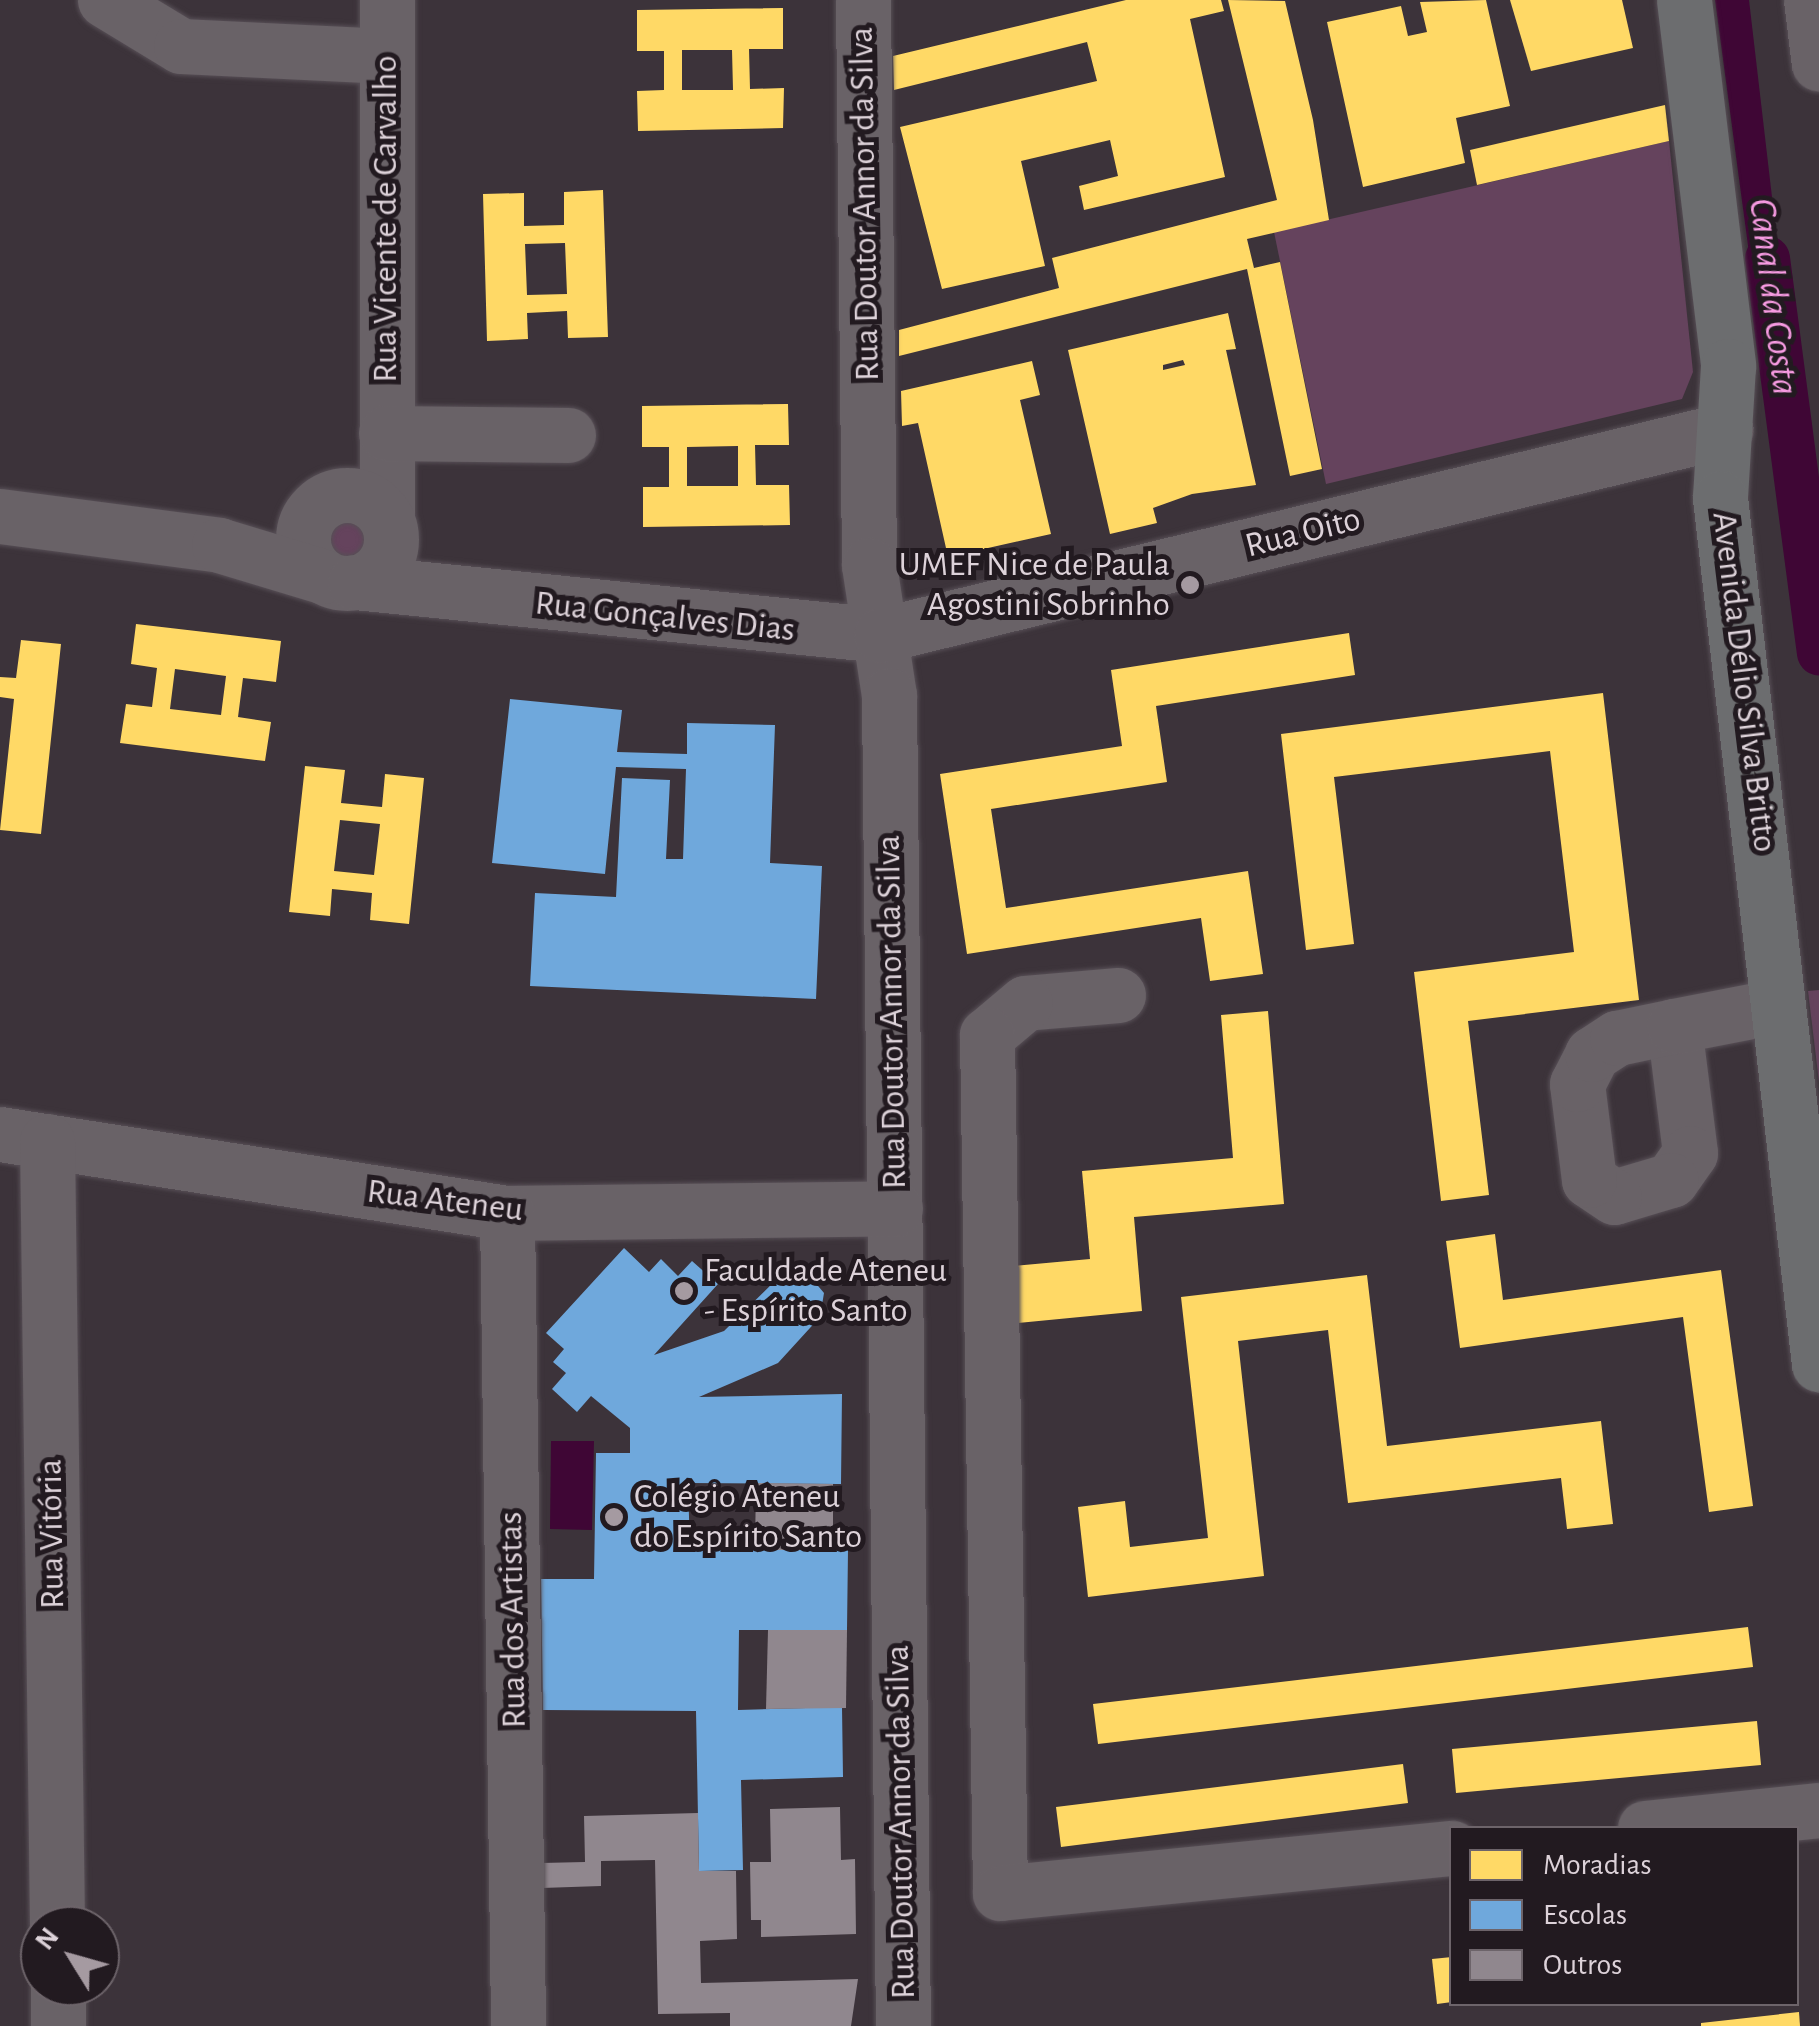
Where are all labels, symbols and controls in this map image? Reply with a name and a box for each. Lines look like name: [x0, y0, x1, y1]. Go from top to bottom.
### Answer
street label: Rua Doutor Annor da Silva: [841, 26, 889, 382]
street label: Rua Vicente de Carvalho: [365, 55, 407, 383]
water label: Canal da Costa: [1737, 196, 1807, 398]
street label: Rua Oito: [1241, 498, 1365, 568]
street label: Avenida Délio Silva Britto: [1702, 509, 1786, 855]
place label: UMEF Nice de Paula Agostini Sobrinho: [899, 544, 1170, 626]
marker: UMEF Nice de Paula Agostini Sobrinho: [1179, 574, 1201, 596]
street label: Rua Gonçalves Dias: [533, 582, 797, 652]
street label: Rua Doutor Annor da Silva: [868, 834, 916, 1190]
street label: Rua Ateneu: [365, 1171, 525, 1231]
place label: Faculdade Ateneu - Espírito Santo: [704, 1250, 947, 1332]
marker: Faculdade Ateneu - Espírito Santo: [673, 1280, 695, 1302]
street label: Rua Vitória: [30, 1459, 74, 1609]
place label: Colégio Ateneu do Espírito Santo: [634, 1476, 862, 1558]
marker: Colégio Ateneu do Espírito Santo: [603, 1506, 625, 1528]
street label: Rua dos Artistas: [490, 1511, 536, 1729]
street label: Rua Doutor Annor da Silva: [877, 1644, 925, 2000]
legend: [1449, 1826, 1799, 2006]
text: Moradias: [1543, 1850, 1651, 1880]
text: Escolas: [1543, 1900, 1627, 1930]
north arrow: [20, 1906, 120, 2006]
text: N: [31, 1923, 65, 1955]
text: Outros: [1543, 1950, 1622, 1980]

